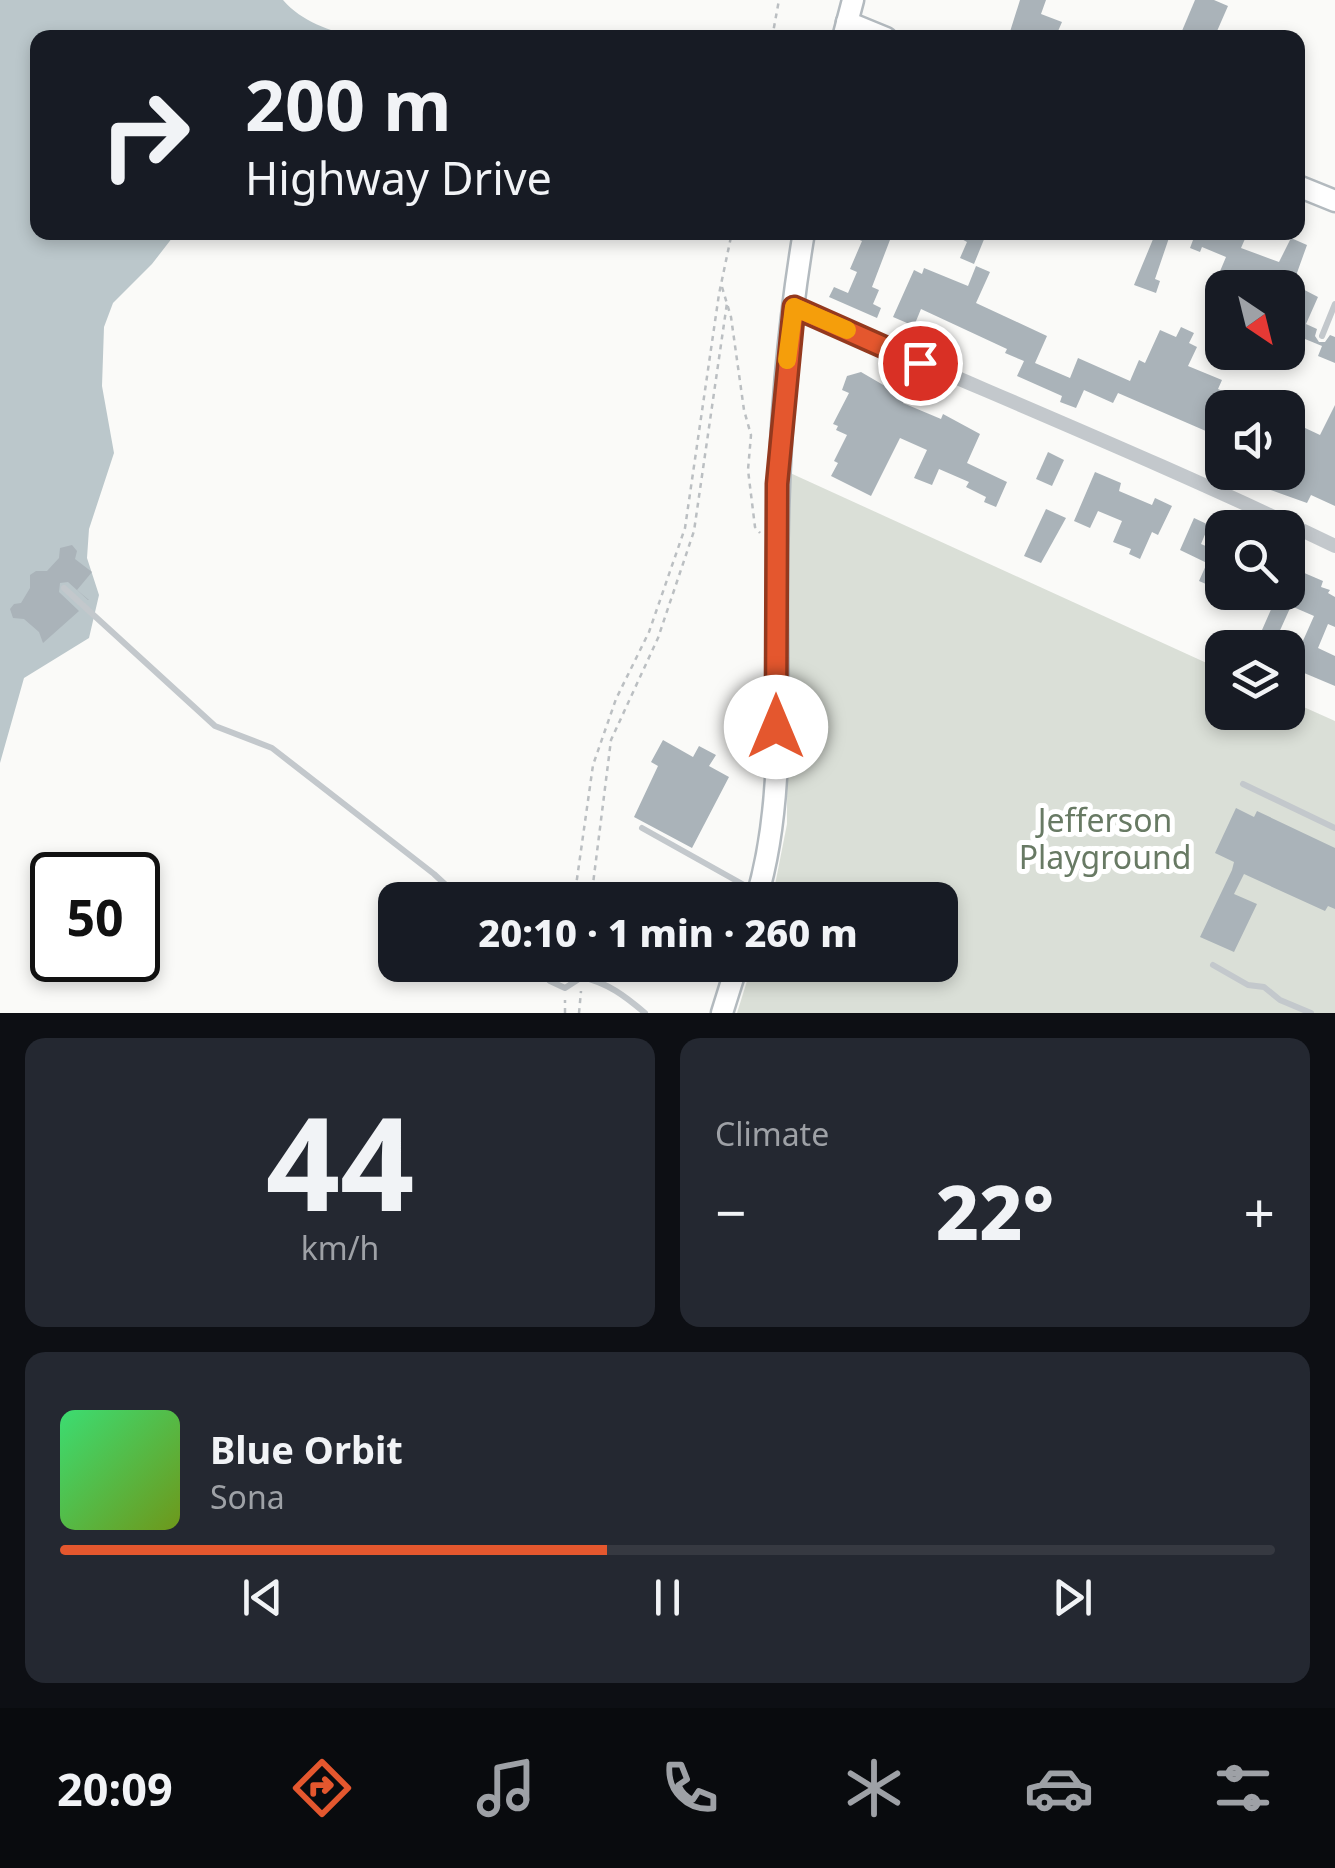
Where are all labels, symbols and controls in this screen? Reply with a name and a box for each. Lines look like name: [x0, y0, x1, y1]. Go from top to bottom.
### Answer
text: 200 m: [245, 56, 452, 152]
icon: right: [80, 70, 210, 200]
text: Highway Drive: [245, 147, 552, 208]
north arrow: [1205, 270, 1305, 370]
map controls: [1205, 270, 1305, 730]
pin: [878, 321, 963, 406]
icon: arrive: [893, 336, 948, 391]
button: sound: [1205, 390, 1305, 490]
button: search: [1205, 510, 1305, 610]
button: layers: [1205, 630, 1305, 730]
position arrow: [724, 675, 828, 779]
park label: Jefferson Playground: [1019, 798, 1191, 878]
speed limit sign: 50: [30, 852, 160, 982]
text: 20:10 · 1 min · 260 m: [478, 906, 858, 958]
text: 44: [266, 1072, 414, 1249]
text: Climate: [715, 1112, 829, 1155]
text: 22°: [936, 1160, 1054, 1262]
text: −: [715, 1174, 746, 1249]
text: +: [1244, 1174, 1275, 1249]
text: km/h: [301, 1226, 379, 1269]
text: Blue Orbit: [210, 1423, 403, 1475]
text: Sona: [210, 1475, 285, 1518]
icon: previous: [235, 1570, 290, 1625]
icon: pause: [640, 1570, 695, 1625]
icon: next: [1045, 1570, 1100, 1625]
icon: directions: [287, 1753, 357, 1823]
icon: music: [471, 1753, 541, 1823]
icon: phone: [655, 1753, 725, 1823]
icon: climate: [839, 1753, 909, 1823]
icon: car: [1024, 1753, 1094, 1823]
icon: filters: [1208, 1753, 1278, 1823]
text: 20:09: [57, 1758, 173, 1819]

